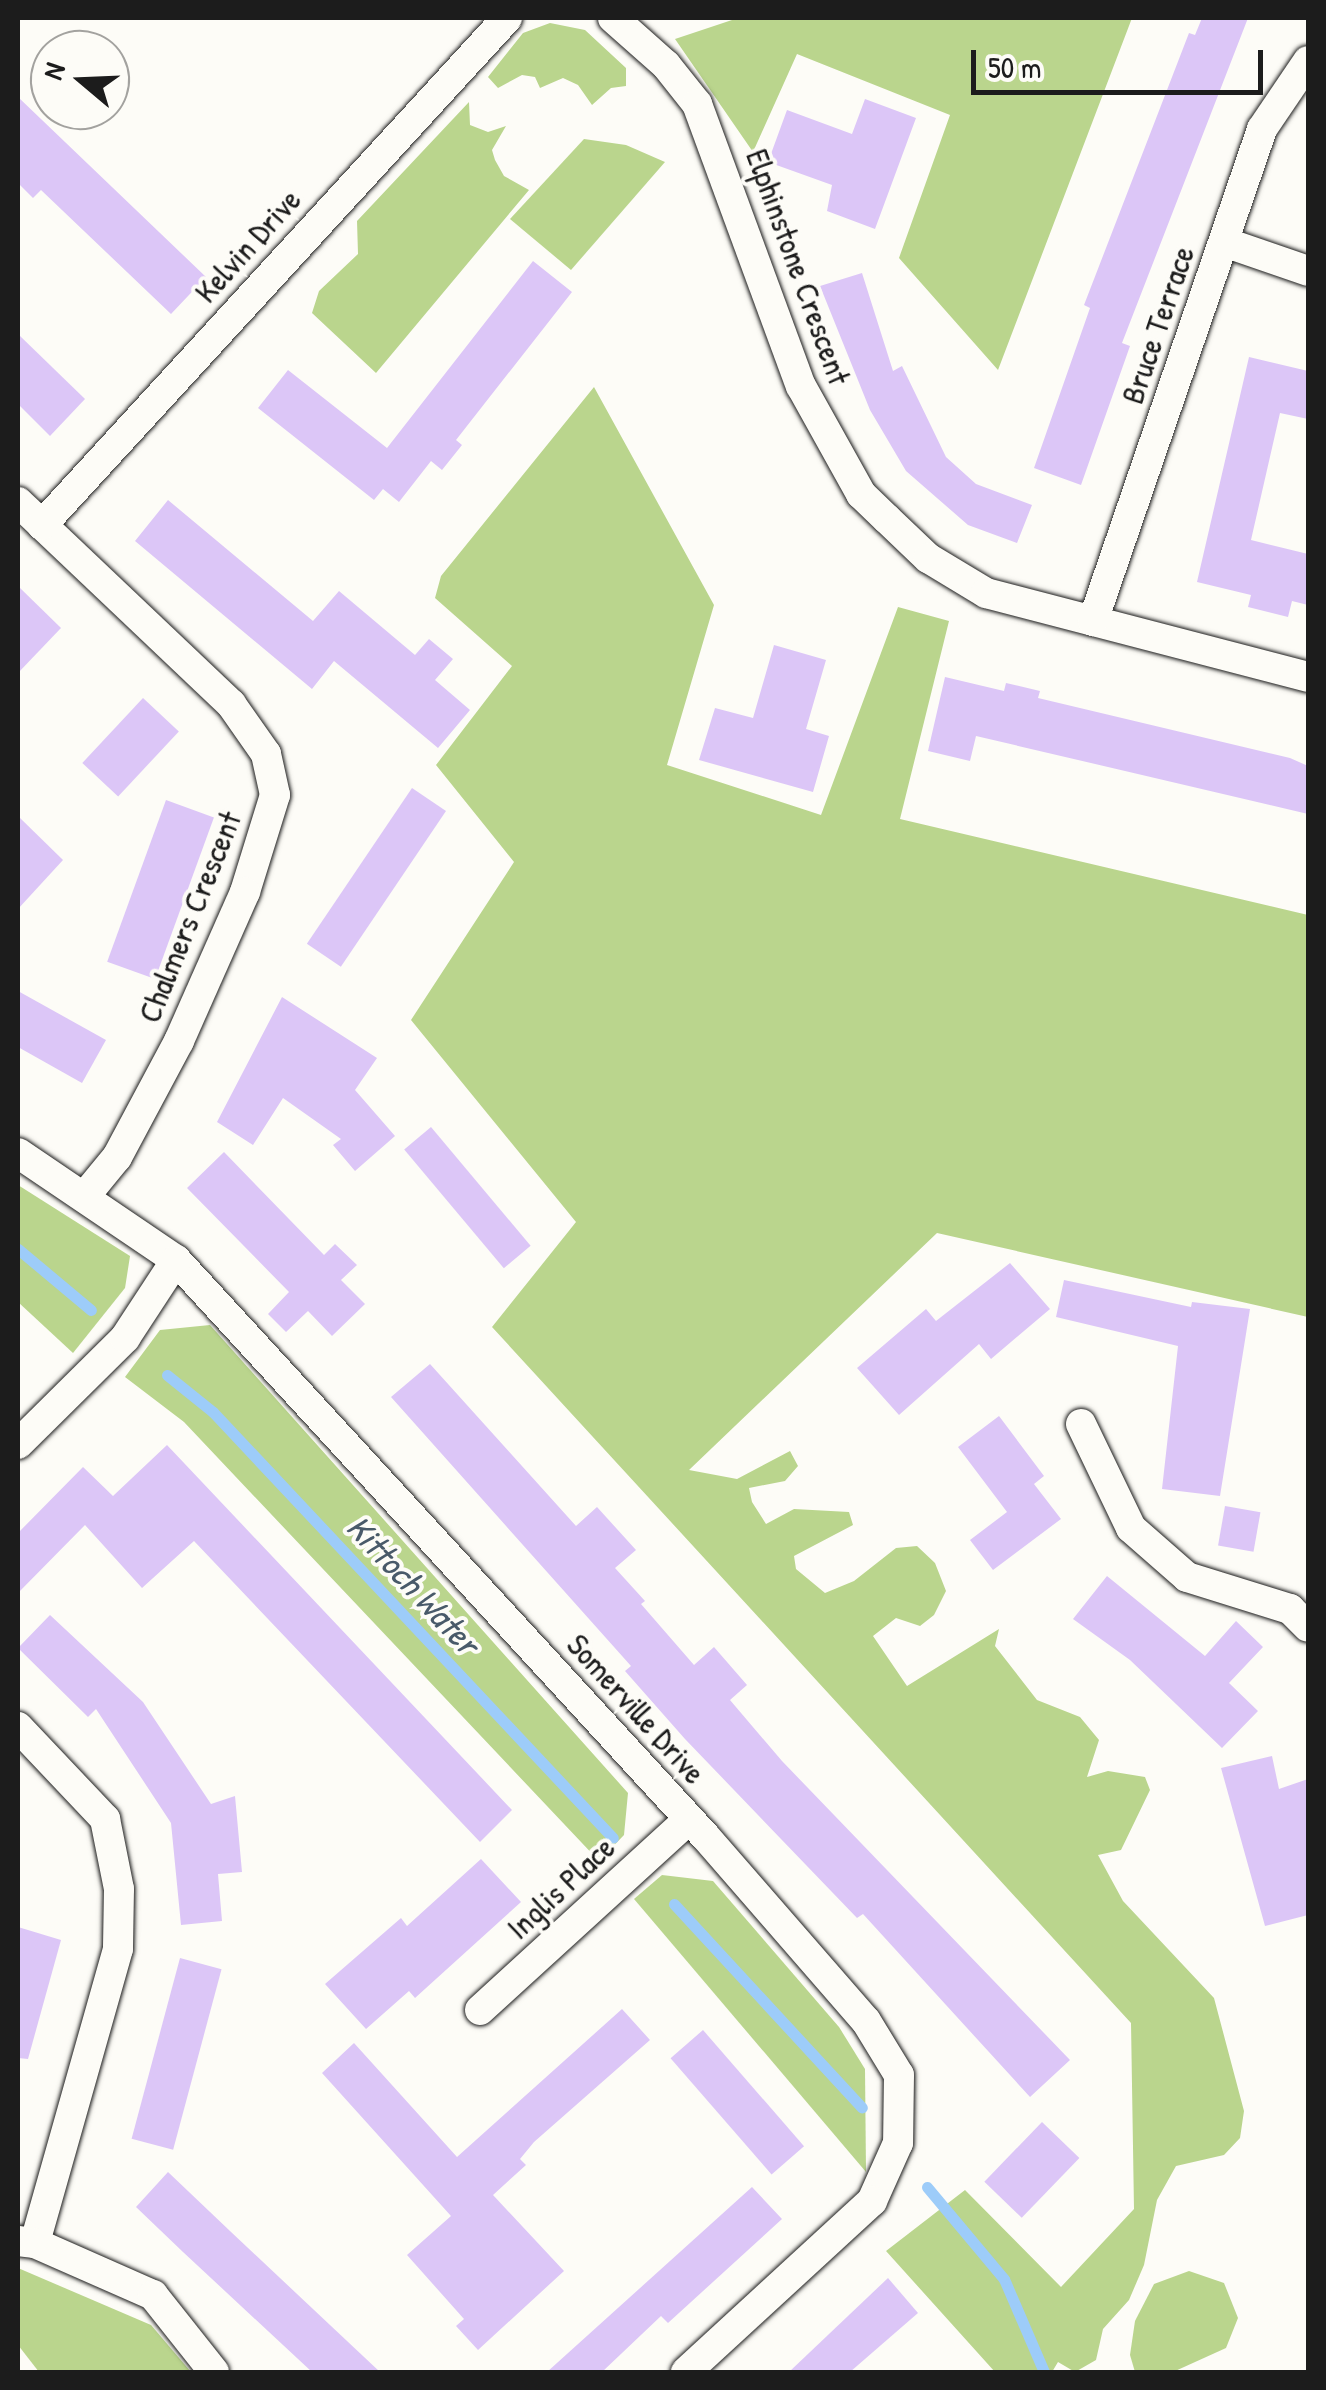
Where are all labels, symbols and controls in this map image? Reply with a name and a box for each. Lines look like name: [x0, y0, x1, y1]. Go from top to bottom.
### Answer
north arrow: [30, 30, 130, 130]
scale bar: [976, 30, 1268, 92]
text: 50 m: [988, 47, 1041, 87]
text: N: [33, 58, 74, 84]
street label: Elphinstone Crescent: [738, 144, 858, 390]
street label: Kelvin Drive: [187, 181, 309, 311]
street label: Bruce Terrace: [1113, 241, 1203, 409]
street label: Chalmers Crescent: [130, 806, 250, 1028]
water label: Kittoch Water: [338, 1507, 488, 1663]
street label: Somerville Drive: [559, 1626, 713, 1792]
street label: Inglis Place: [499, 1829, 623, 1947]

